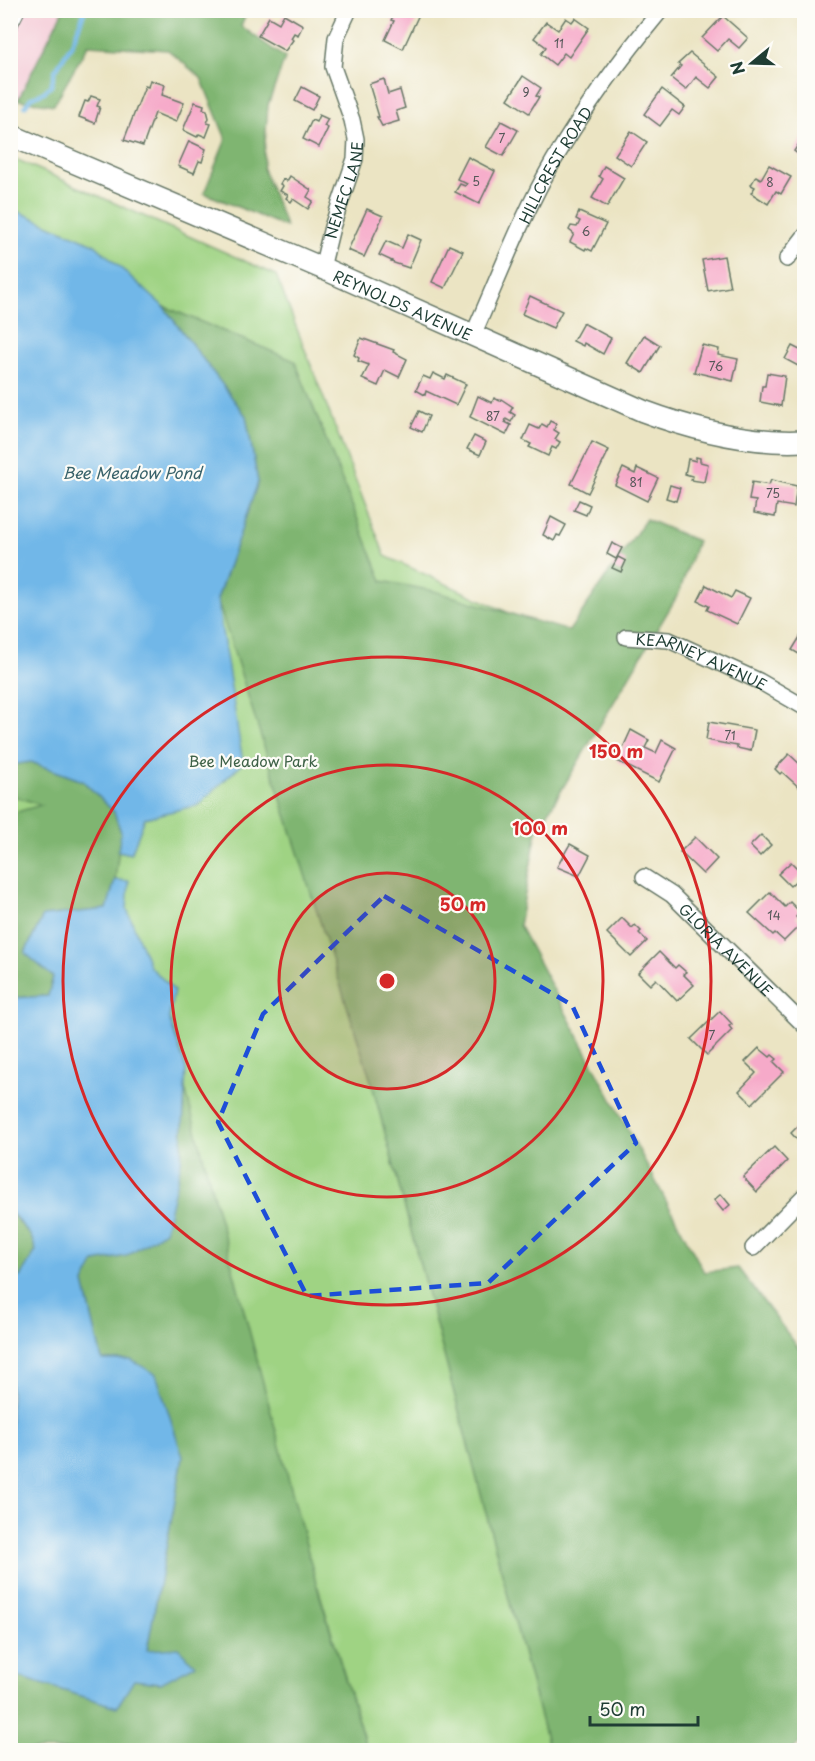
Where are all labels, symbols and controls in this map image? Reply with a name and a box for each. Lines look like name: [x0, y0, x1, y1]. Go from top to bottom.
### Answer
north arrow: [722, 33, 782, 93]
house number: 11: [554, 34, 564, 52]
text: N: [723, 58, 750, 78]
house number: 9: [522, 83, 530, 101]
street label: HILLCREST ROAD: [512, 101, 597, 227]
house number: 7: [499, 129, 506, 147]
street label: NEMEC LANE: [318, 141, 367, 241]
house number: 5: [472, 172, 480, 190]
house number: 8: [766, 173, 774, 191]
house number: 6: [582, 222, 590, 240]
street label: REYNOLDS AVENUE: [330, 263, 476, 345]
house number: 76: [709, 357, 723, 375]
house number: 87: [486, 407, 500, 425]
water label: Bee Meadow Pond: [63, 460, 204, 484]
house number: 81: [630, 473, 642, 491]
house number: 75: [766, 484, 780, 502]
street label: KEARNEY AVENUE: [635, 626, 772, 695]
house number: 71: [724, 726, 736, 744]
text: 150 m: [589, 737, 643, 764]
park label: Bee Meadow Park: [188, 749, 318, 772]
text: 100 m: [512, 814, 568, 841]
text: 50 m: [440, 890, 486, 917]
street label: GLORIA AVENUE: [674, 897, 779, 1001]
house number: 14: [767, 906, 781, 924]
centre of rings: [377, 971, 397, 991]
house number: 7: [709, 1026, 716, 1044]
scale bar: [590, 1689, 698, 1727]
text: 50 m: [599, 1695, 646, 1722]

